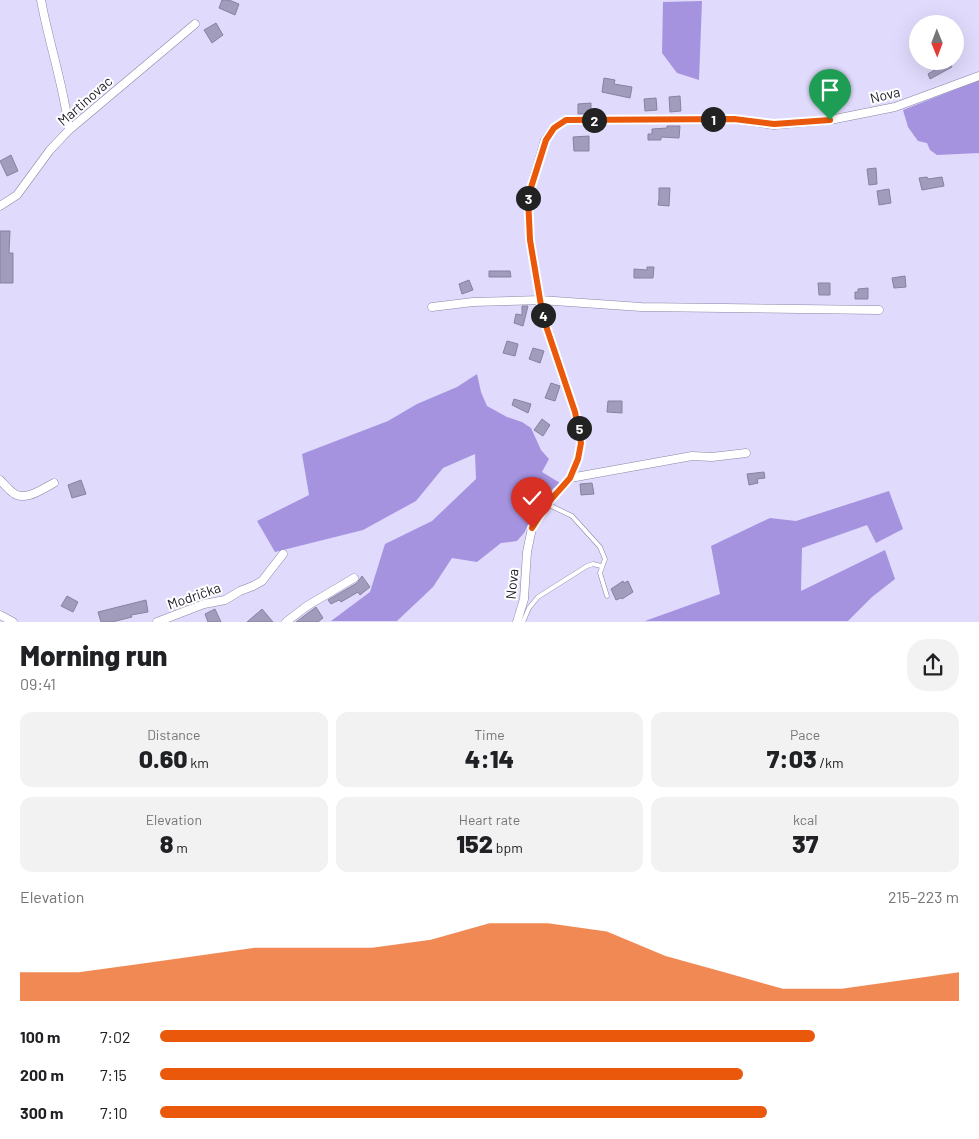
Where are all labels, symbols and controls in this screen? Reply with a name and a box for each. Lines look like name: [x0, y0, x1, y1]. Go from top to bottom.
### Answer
north arrow: [909, 15, 964, 70]
map controls: [909, 15, 964, 70]
pin: [809, 69, 851, 120]
street label: Martinovac: [54, 72, 115, 129]
icon: arrive: [816, 76, 844, 104]
street label: Nova: [868, 83, 902, 106]
pin: 1: [700, 106, 726, 132]
pin: 2: [582, 108, 606, 132]
text: 1: [711, 111, 716, 128]
text: 2: [591, 112, 598, 129]
pin: 3: [516, 186, 540, 210]
text: 3: [525, 190, 532, 207]
pin: 4: [530, 302, 556, 328]
text: 4: [539, 307, 548, 324]
pin: 5: [566, 416, 592, 440]
text: 5: [576, 420, 583, 437]
pin: [511, 477, 553, 528]
icon: check: [518, 484, 546, 512]
street label: Nova: [501, 568, 522, 600]
street label: Modrička: [165, 578, 223, 613]
text: Morning run: [20, 638, 168, 672]
button: share: [907, 639, 959, 691]
text: 09:41: [20, 674, 56, 693]
text: Distance: [147, 726, 201, 743]
text: Time: [474, 726, 505, 743]
text: Pace: [790, 726, 820, 743]
text: 0.60: [139, 743, 188, 773]
text: 4:14: [465, 743, 514, 773]
text: 7:03: [767, 743, 817, 773]
text: km: [188, 754, 209, 771]
text: /km: [817, 754, 844, 771]
text: Elevation: [146, 811, 202, 828]
text: Heart rate: [459, 811, 520, 828]
text: kcal: [793, 811, 817, 828]
text: 8: [160, 828, 174, 858]
text: 152: [456, 828, 493, 858]
text: 37: [792, 828, 818, 858]
text: m: [174, 839, 188, 856]
text: bpm: [493, 839, 523, 856]
text: Elevation: [20, 887, 84, 906]
text: 215–223 m: [888, 887, 959, 906]
text: 100 m: [20, 1027, 60, 1046]
text: 7:02: [100, 1027, 131, 1046]
text: 200 m: [20, 1065, 64, 1084]
text: 7:15: [100, 1065, 127, 1084]
text: 300 m: [20, 1103, 63, 1122]
text: 7:10: [100, 1103, 128, 1122]

